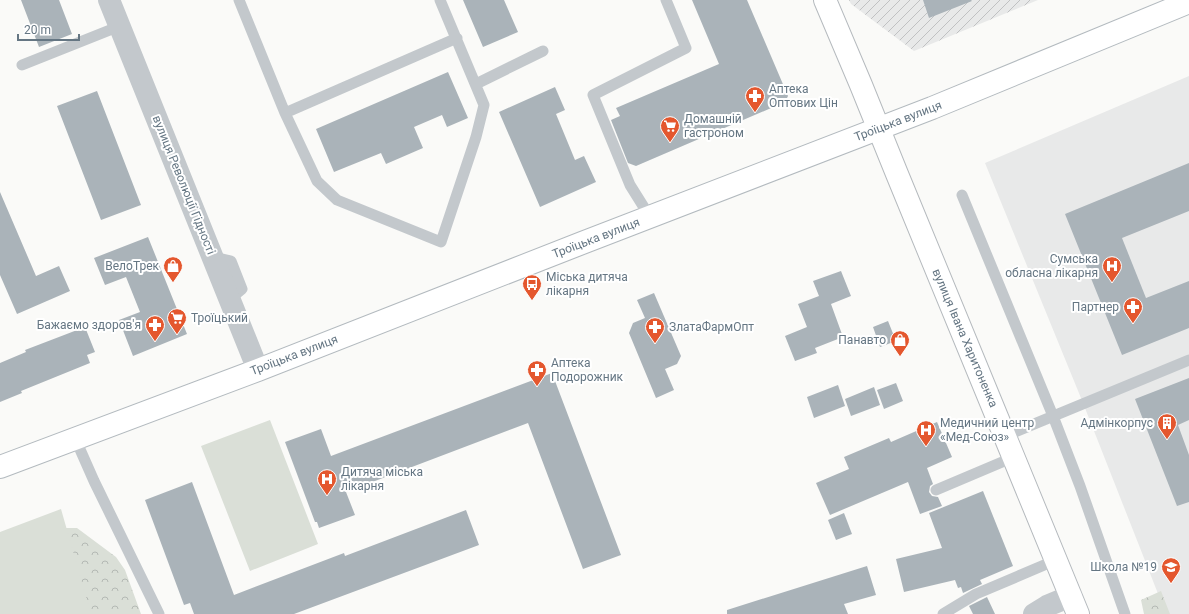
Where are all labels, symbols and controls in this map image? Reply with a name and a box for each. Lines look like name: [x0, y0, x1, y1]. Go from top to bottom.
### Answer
scale bar: [18, 16, 79, 42]
text: 20 m: [24, 23, 51, 37]
place label: Аптека Оптових Цін: [769, 82, 838, 110]
pharmacy icon: Аптека Оптових Цін: [744, 85, 766, 113]
street label: Троїцька вулиця: [852, 98, 944, 144]
place label: Домашній гастроном: [684, 112, 744, 140]
street label: вулиця Революції Гідності: [150, 113, 218, 257]
supermarket icon: Домашній гастроном: [659, 115, 681, 143]
street label: Троїцька вулиця: [550, 215, 642, 261]
place label: Сумська обласна лікарня: [1005, 252, 1098, 280]
shop icon: ВелоТрек: [162, 255, 184, 283]
hospital icon: Сумська обласна лікарня: [1101, 255, 1123, 283]
place label: ВелоТрек: [105, 259, 160, 273]
street label: вулиця Івана Харитоненка: [929, 267, 1001, 409]
place label: Міська дитяча лікарня: [546, 270, 628, 298]
bus stop icon: Міська дитяча лікарня: [521, 273, 543, 301]
pharmacy icon: Партнер: [1122, 296, 1144, 324]
place label: Партнер: [1072, 300, 1119, 314]
supermarket icon: Троїцький: [166, 307, 188, 335]
place label: Троїцький: [191, 311, 248, 325]
pharmacy icon: Бажаємо здоров'я: [144, 314, 166, 342]
pharmacy icon: ЗлатаФармОпт: [644, 316, 666, 344]
place label: Бажаємо здоров'я: [37, 318, 141, 332]
place label: ЗлатаФармОпт: [669, 320, 754, 334]
shop icon: Панавто: [889, 329, 911, 357]
street label: Троїцька вулиця: [248, 332, 340, 378]
place label: Панавто: [838, 333, 886, 347]
place label: Аптека Подорожник: [551, 356, 624, 384]
pharmacy icon: Аптека Подорожник: [526, 359, 548, 387]
building icon: Адмінкорпус: [1156, 412, 1178, 440]
place label: Медичний центр «Мед-Союз»: [940, 416, 1034, 444]
place label: Адмінкорпус: [1080, 416, 1153, 430]
hospital icon: Медичний центр «Мед-Союз»: [915, 419, 937, 447]
place label: Дитяча міська лікарня: [341, 465, 423, 493]
hospital icon: Дитяча міська лікарня: [316, 468, 338, 496]
school or university icon: Школа №19: [1160, 556, 1182, 584]
place label: Школа №19: [1090, 560, 1157, 574]

